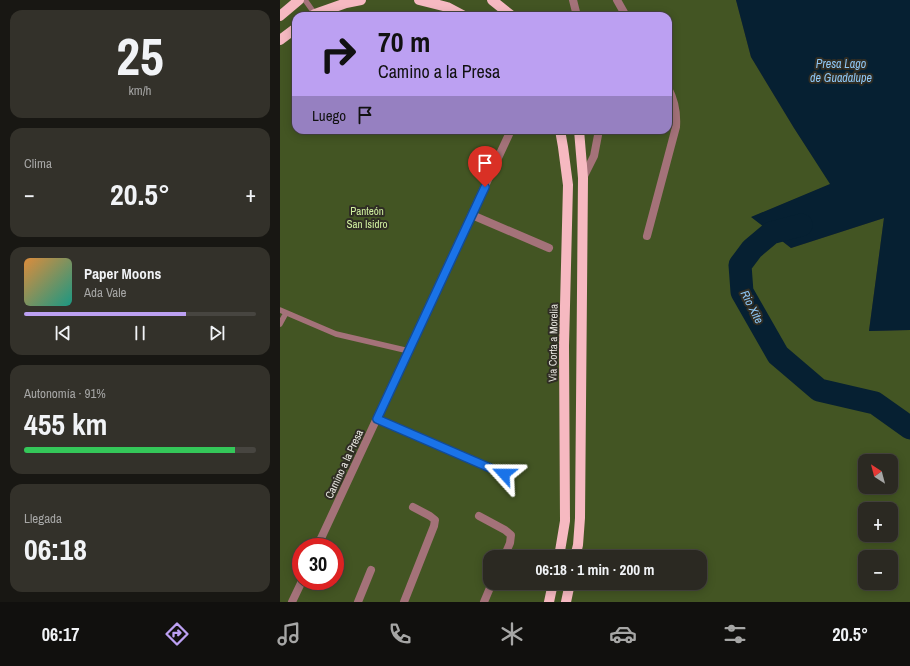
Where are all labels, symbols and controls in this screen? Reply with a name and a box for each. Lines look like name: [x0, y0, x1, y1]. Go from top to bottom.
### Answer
text: 25: [116, 21, 164, 91]
text: 70 m: [378, 23, 430, 61]
icon: right: [312, 28, 364, 80]
water label: Presa Lago de Guadalupe: [810, 56, 872, 86]
text: Camino a la Presa: [378, 59, 500, 84]
text: km/h: [128, 82, 152, 99]
icon: arrive: [354, 104, 376, 126]
text: Luego: [312, 105, 346, 126]
pin: [468, 146, 502, 187]
icon: arrive: [474, 152, 496, 174]
text: Clima: [24, 155, 52, 172]
text: 20.5°: [110, 174, 170, 214]
text: −: [24, 179, 35, 209]
text: +: [245, 179, 256, 209]
park label: Panteón San Isidro: [346, 204, 388, 231]
text: Paper Moons: [84, 263, 161, 284]
text: Ada Vale: [84, 284, 126, 301]
water label: Rio Xite: [737, 288, 767, 327]
street label: Via Corta a Morelia: [545, 304, 561, 382]
icon: previous: [52, 322, 74, 344]
icon: pause: [129, 322, 151, 344]
icon: next: [206, 322, 228, 344]
text: Autonomía · 91%: [24, 385, 106, 402]
text: 455 km: [24, 404, 107, 444]
street label: Camino a la Presa: [322, 427, 366, 501]
position arrow: [483, 453, 525, 495]
north arrow: [858, 454, 898, 494]
map controls: [858, 454, 898, 590]
button: +: [858, 502, 898, 542]
text: Llegada: [24, 510, 62, 527]
text: 06:18: [24, 529, 87, 569]
speed limit sign: 30: [292, 538, 344, 590]
button: −: [858, 550, 898, 590]
text: 06:18 · 1 min · 200 m: [536, 559, 654, 580]
icon: directions: [163, 620, 191, 648]
icon: music: [275, 620, 303, 648]
icon: phone: [386, 620, 414, 648]
icon: climate: [498, 620, 526, 648]
icon: car: [609, 620, 637, 648]
icon: filters: [721, 620, 749, 648]
text: 06:17: [42, 622, 80, 647]
text: 20.5°: [832, 622, 868, 647]

